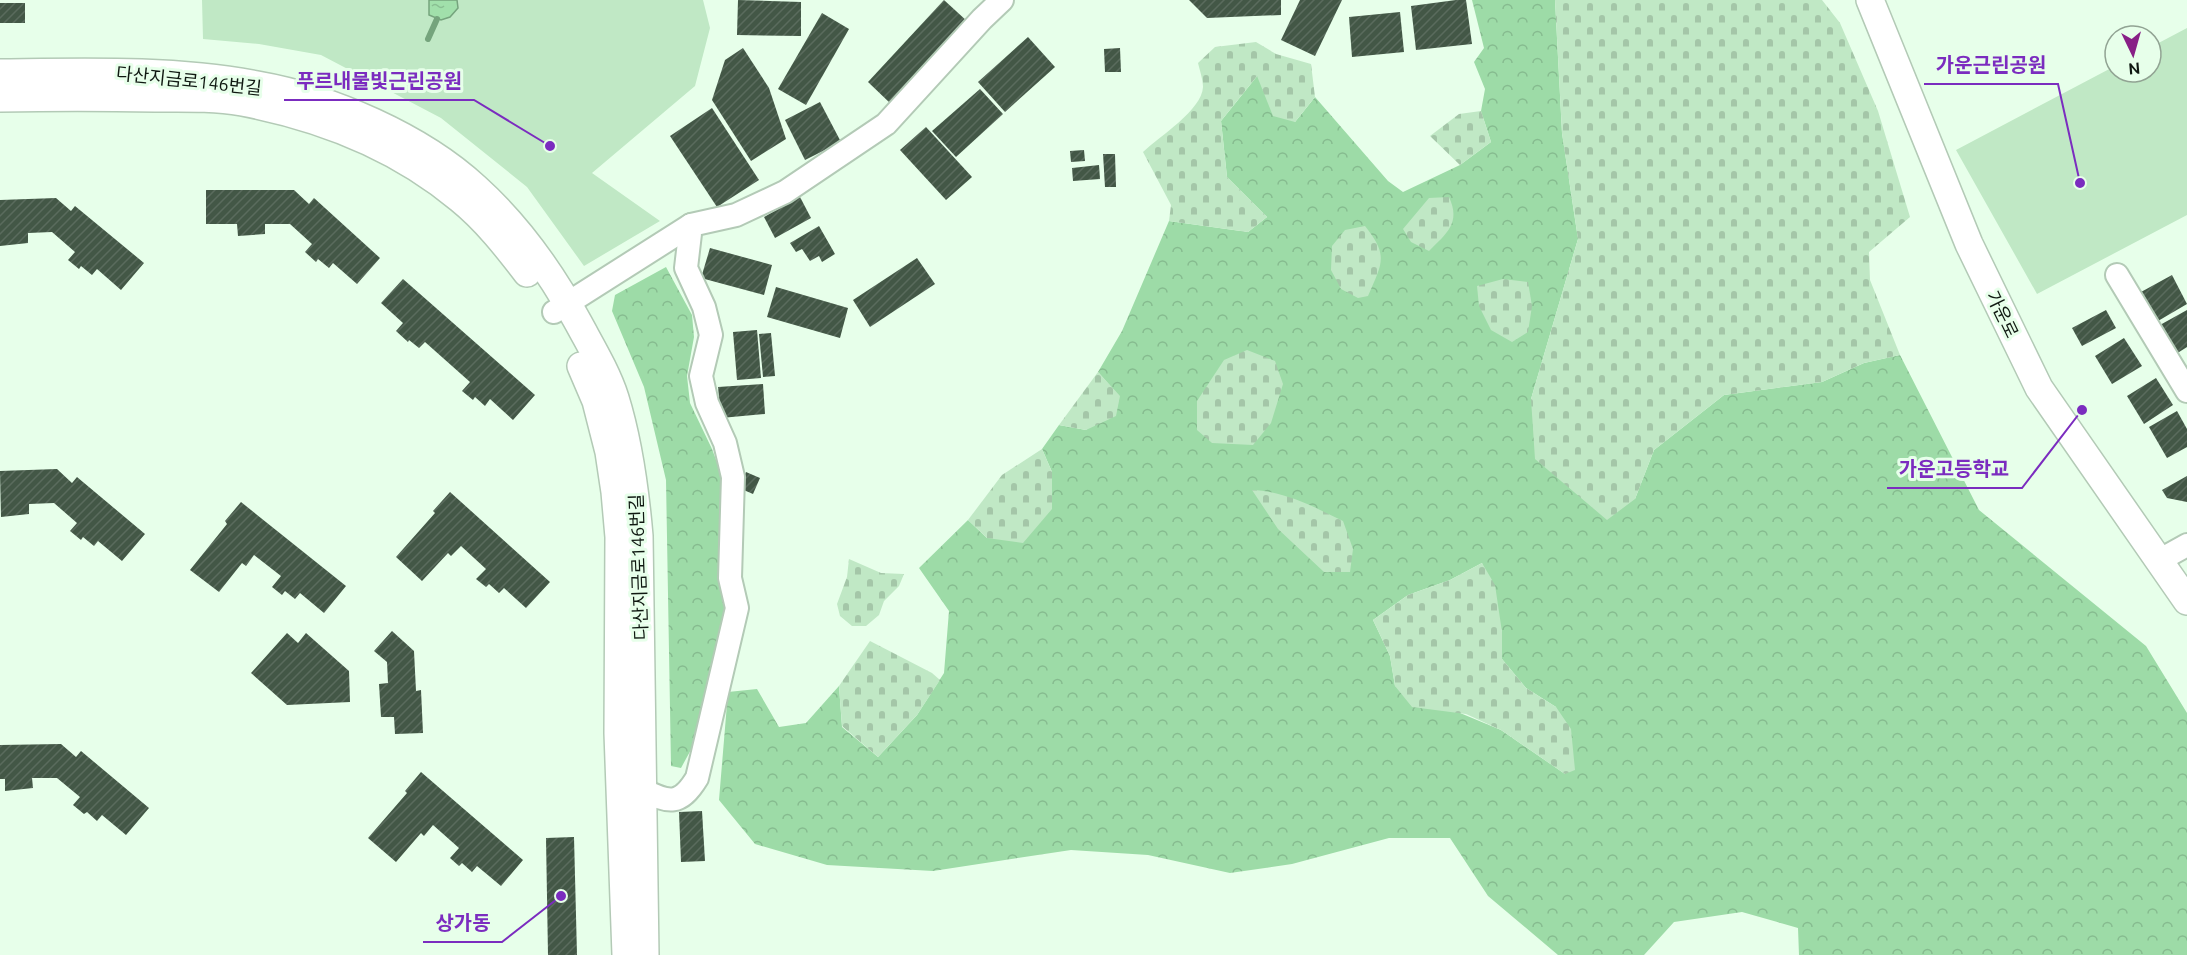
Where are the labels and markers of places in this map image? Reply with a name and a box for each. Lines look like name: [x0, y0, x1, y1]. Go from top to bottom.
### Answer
callout: 가운근린공원: [1924, 46, 2058, 84]
callout: 푸르내물빛근린공원: [284, 62, 474, 100]
callout: 가운고등학교: [1887, 450, 2022, 488]
callout: 상가동: [423, 904, 502, 942]

